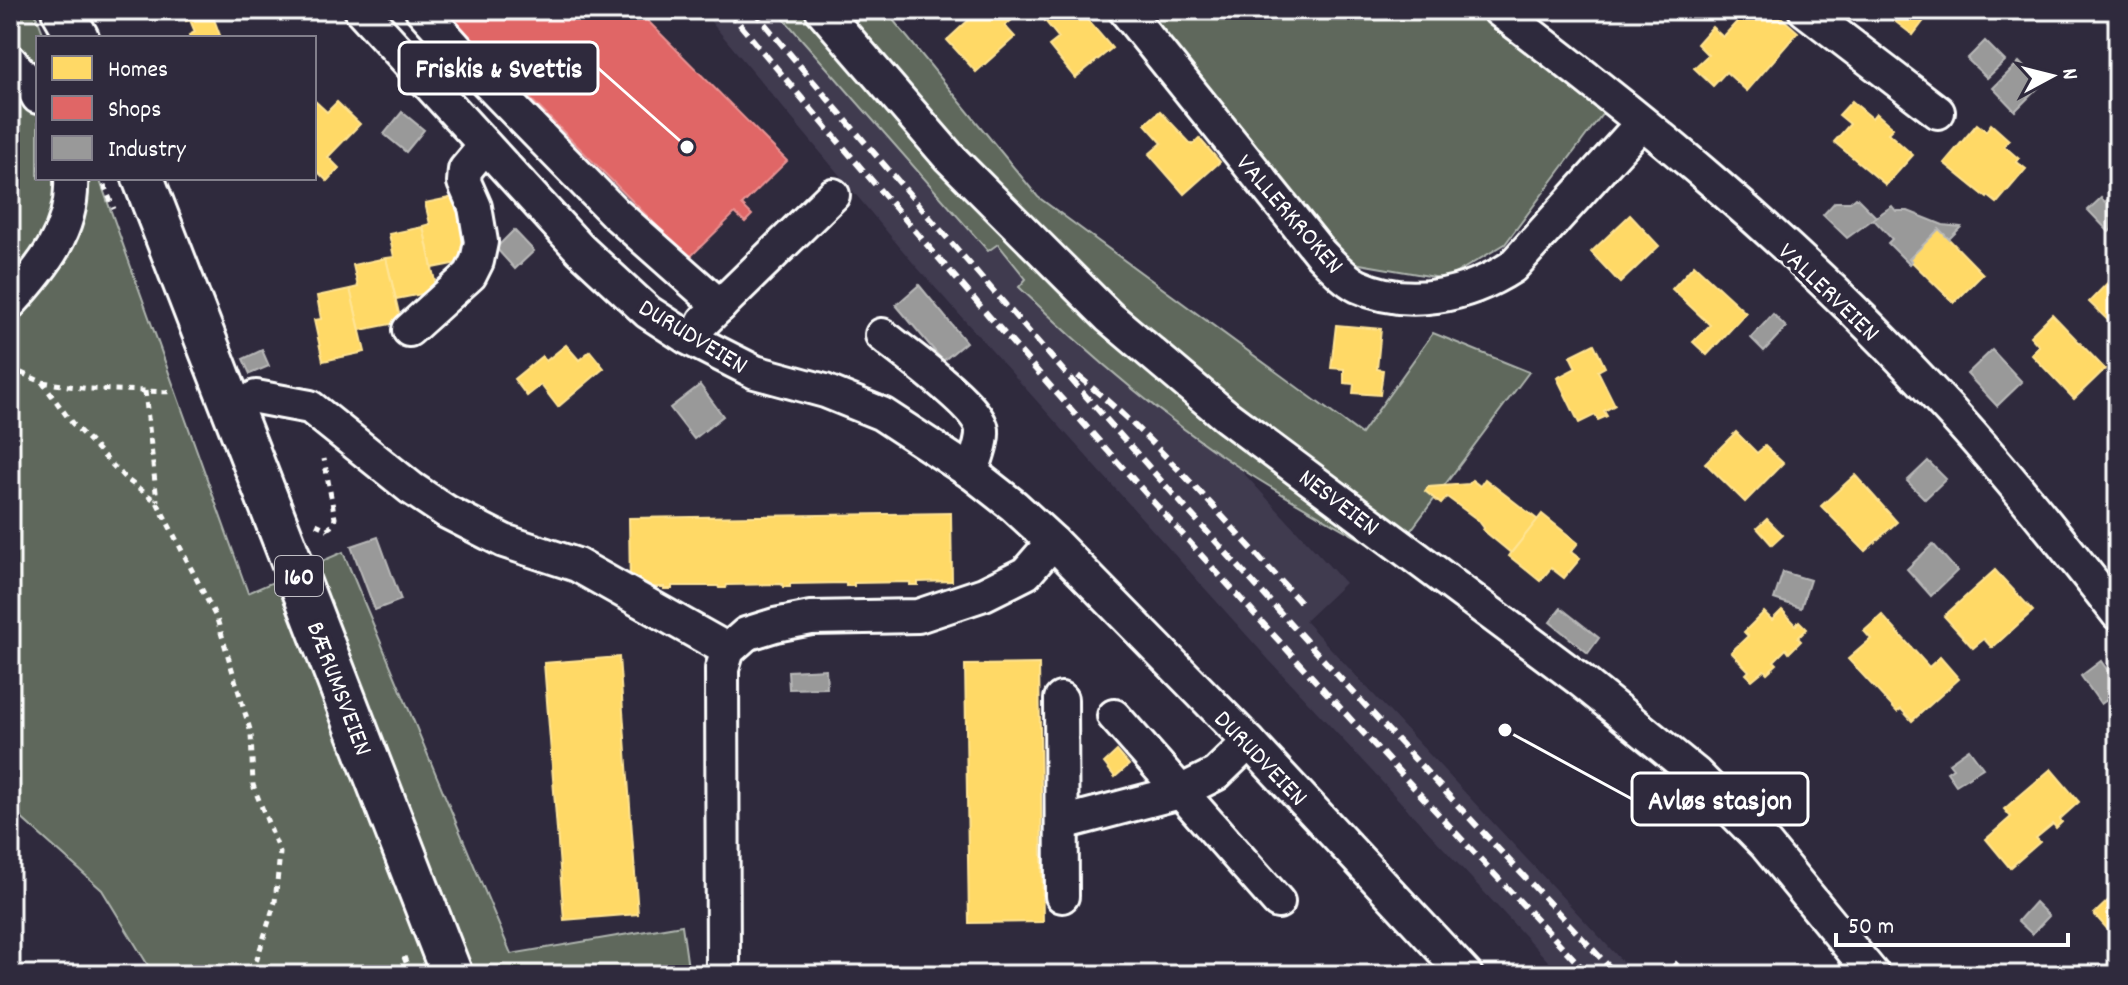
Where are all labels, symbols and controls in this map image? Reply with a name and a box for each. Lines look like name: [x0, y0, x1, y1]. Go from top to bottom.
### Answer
legend: [36, 36, 316, 180]
north arrow: [2012, 36, 2092, 116]
callout: Friskis & Svettis: [399, 42, 598, 94]
text: Friskis & Svettis: [415, 52, 583, 92]
text: Homes: [108, 54, 168, 88]
text: N: [2052, 67, 2084, 81]
text: Shops: [108, 94, 161, 128]
text: Industry: [108, 134, 187, 168]
street label: VALLERKROKEN: [1226, 147, 1351, 284]
street label: VALLERVEIEN: [1768, 235, 1887, 352]
street label: DURUDVEIEN: [631, 291, 754, 385]
street label: NESVEIEN: [1290, 461, 1386, 547]
road number: 160: [275, 556, 323, 596]
street label: BÆRUMSVEIEN: [295, 617, 380, 762]
street label: DURUDVEIEN: [1204, 703, 1315, 816]
callout: Avløs stasjon: [1632, 773, 1808, 825]
text: Avløs stasjon: [1648, 784, 1792, 824]
scale bar: [1836, 897, 2068, 947]
text: 50 m: [1848, 911, 1894, 945]

